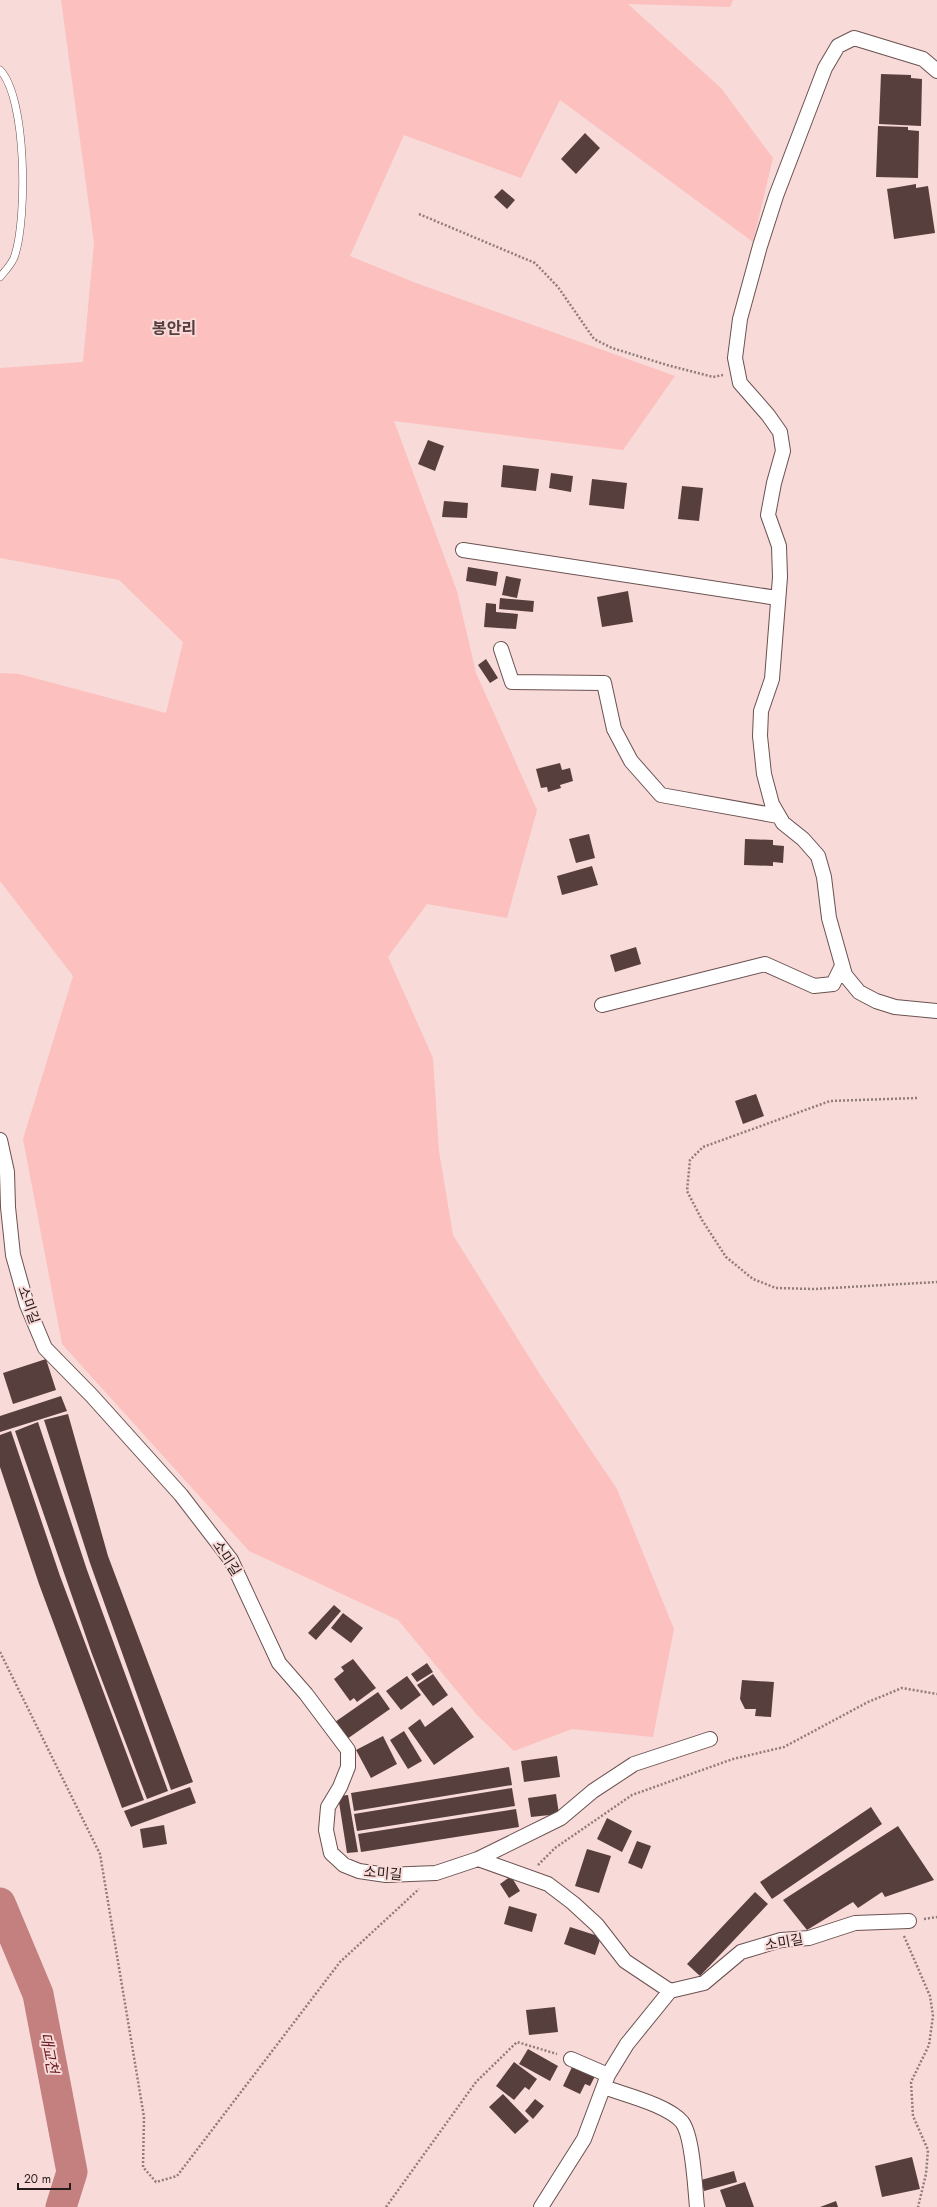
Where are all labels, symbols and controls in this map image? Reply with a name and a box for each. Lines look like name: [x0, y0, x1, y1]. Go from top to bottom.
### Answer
district label: 봉안리: [152, 317, 196, 340]
street label: 소미길: [13, 1283, 45, 1327]
street label: 소미길: [208, 1536, 246, 1580]
street label: 소미길: [363, 1861, 403, 1885]
street label: 소미길: [763, 1929, 805, 1955]
water label: 대교천: [34, 2031, 64, 2078]
scale bar: [18, 2165, 70, 2191]
text: 20 m: [24, 2170, 51, 2188]

